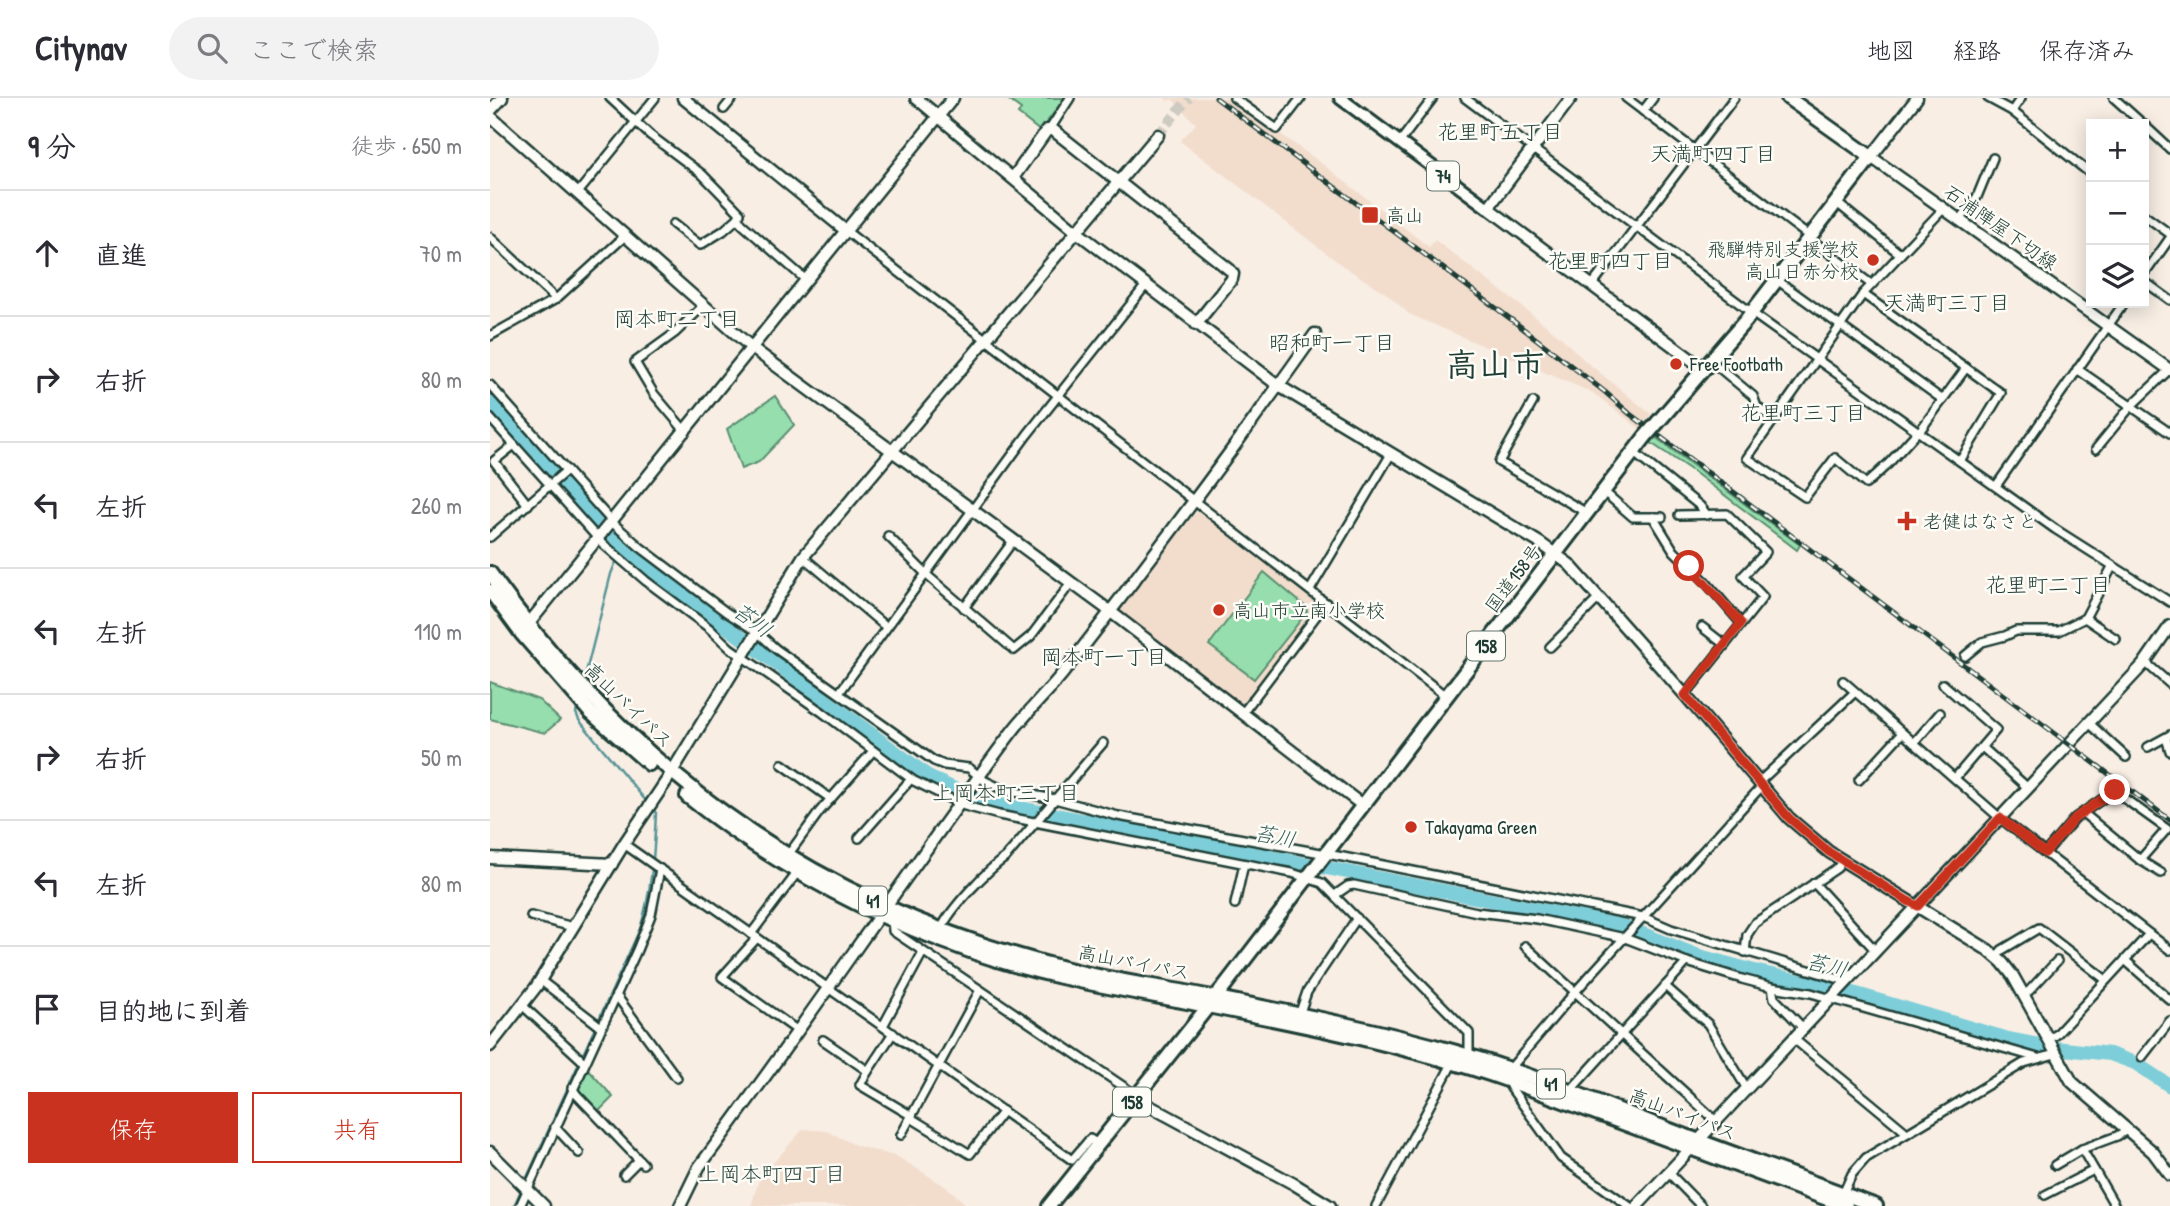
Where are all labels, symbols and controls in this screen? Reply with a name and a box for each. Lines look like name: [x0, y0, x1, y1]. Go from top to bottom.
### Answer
search box: [169, 17, 659, 80]
text: Citynav: [35, 26, 127, 70]
icon: search: [193, 29, 231, 67]
text: ここで検索: [249, 32, 379, 67]
text: 地図: [1867, 34, 1915, 66]
text: 経路: [1953, 34, 2001, 66]
text: 保存済み: [2039, 34, 2135, 66]
district label: 花里町五丁目: [1437, 117, 1563, 146]
map controls: [2086, 119, 2149, 308]
button: +: [2086, 119, 2149, 182]
text: 9 分: [28, 126, 76, 166]
text: 徒歩 · 650 m: [351, 130, 462, 161]
district label: 天満町四丁目: [1650, 139, 1776, 168]
road number: 74: [1427, 162, 1459, 190]
street label: 石浦陣屋下切線: [1939, 178, 2063, 276]
button: −: [2086, 182, 2149, 245]
place label: 高山: [1386, 202, 1424, 228]
marker: 高山: [1360, 205, 1380, 225]
icon: ahead: [28, 234, 66, 272]
place label: 飛騨特別支援学校 高山日赤分校: [1707, 236, 1859, 284]
text: 直進: [95, 237, 147, 272]
text: 70 m: [419, 238, 462, 269]
button: layers: [2086, 245, 2149, 308]
district label: 花里町四丁目: [1547, 246, 1673, 275]
marker: 飛騨特別支援学校 高山日赤分校: [1865, 252, 1881, 268]
district label: 天満町三丁目: [1884, 288, 2010, 317]
district label: 岡本町二丁目: [614, 304, 740, 333]
district label: 昭和町一丁目: [1269, 328, 1395, 357]
district label: 高山市: [1446, 342, 1545, 386]
place label: Free Footbath: [1689, 351, 1783, 377]
marker: Free Footbath: [1668, 356, 1684, 372]
icon: right: [28, 360, 66, 398]
text: 右折: [95, 363, 147, 398]
text: 80 m: [421, 364, 462, 395]
district label: 花里町三丁目: [1740, 398, 1866, 427]
icon: left: [28, 486, 66, 524]
text: 左折: [95, 489, 147, 524]
text: 260 m: [411, 490, 462, 521]
place label: 老健はなさと: [1923, 508, 2037, 534]
marker: 老健はなさと: [1897, 511, 1917, 531]
street label: 国道158号: [1478, 538, 1548, 618]
route start: [1673, 550, 1704, 581]
district label: 花里町二丁目: [1985, 570, 2111, 599]
water label: 苔川: [728, 596, 778, 644]
place label: 高山市立南小学校: [1233, 597, 1385, 623]
marker: 高山市立南小学校: [1211, 602, 1227, 618]
icon: left: [28, 612, 66, 650]
text: 左折: [95, 615, 147, 650]
text: 110 m: [414, 616, 462, 647]
road number: 158: [1467, 632, 1505, 660]
district label: 岡本町一丁目: [1041, 642, 1167, 671]
street label: 高山バイパス: [579, 656, 679, 754]
icon: right: [28, 738, 66, 776]
text: 右折: [95, 741, 147, 776]
text: 50 m: [421, 742, 462, 773]
route end: [2099, 774, 2130, 805]
district label: 上岡本町三丁目: [933, 778, 1080, 807]
place label: Takayama Green: [1425, 814, 1537, 840]
water label: 苔川: [1252, 818, 1298, 854]
marker: Takayama Green: [1403, 819, 1419, 835]
icon: left: [28, 864, 66, 902]
text: 左折: [95, 867, 147, 902]
text: 80 m: [421, 868, 462, 899]
road number: 41: [859, 886, 887, 916]
street label: 高山バイパス: [1076, 938, 1192, 986]
water label: 苔川: [1803, 946, 1851, 984]
icon: arrive: [28, 990, 66, 1028]
text: 目的地に到着: [95, 993, 251, 1028]
road number: 41: [1537, 1070, 1565, 1099]
street label: 高山バイパス: [1625, 1082, 1741, 1146]
road number: 158: [1113, 1087, 1151, 1116]
button: 保存: [28, 1092, 238, 1163]
button: 共有: [252, 1092, 462, 1163]
district label: 上岡本町四丁目: [699, 1159, 846, 1188]

